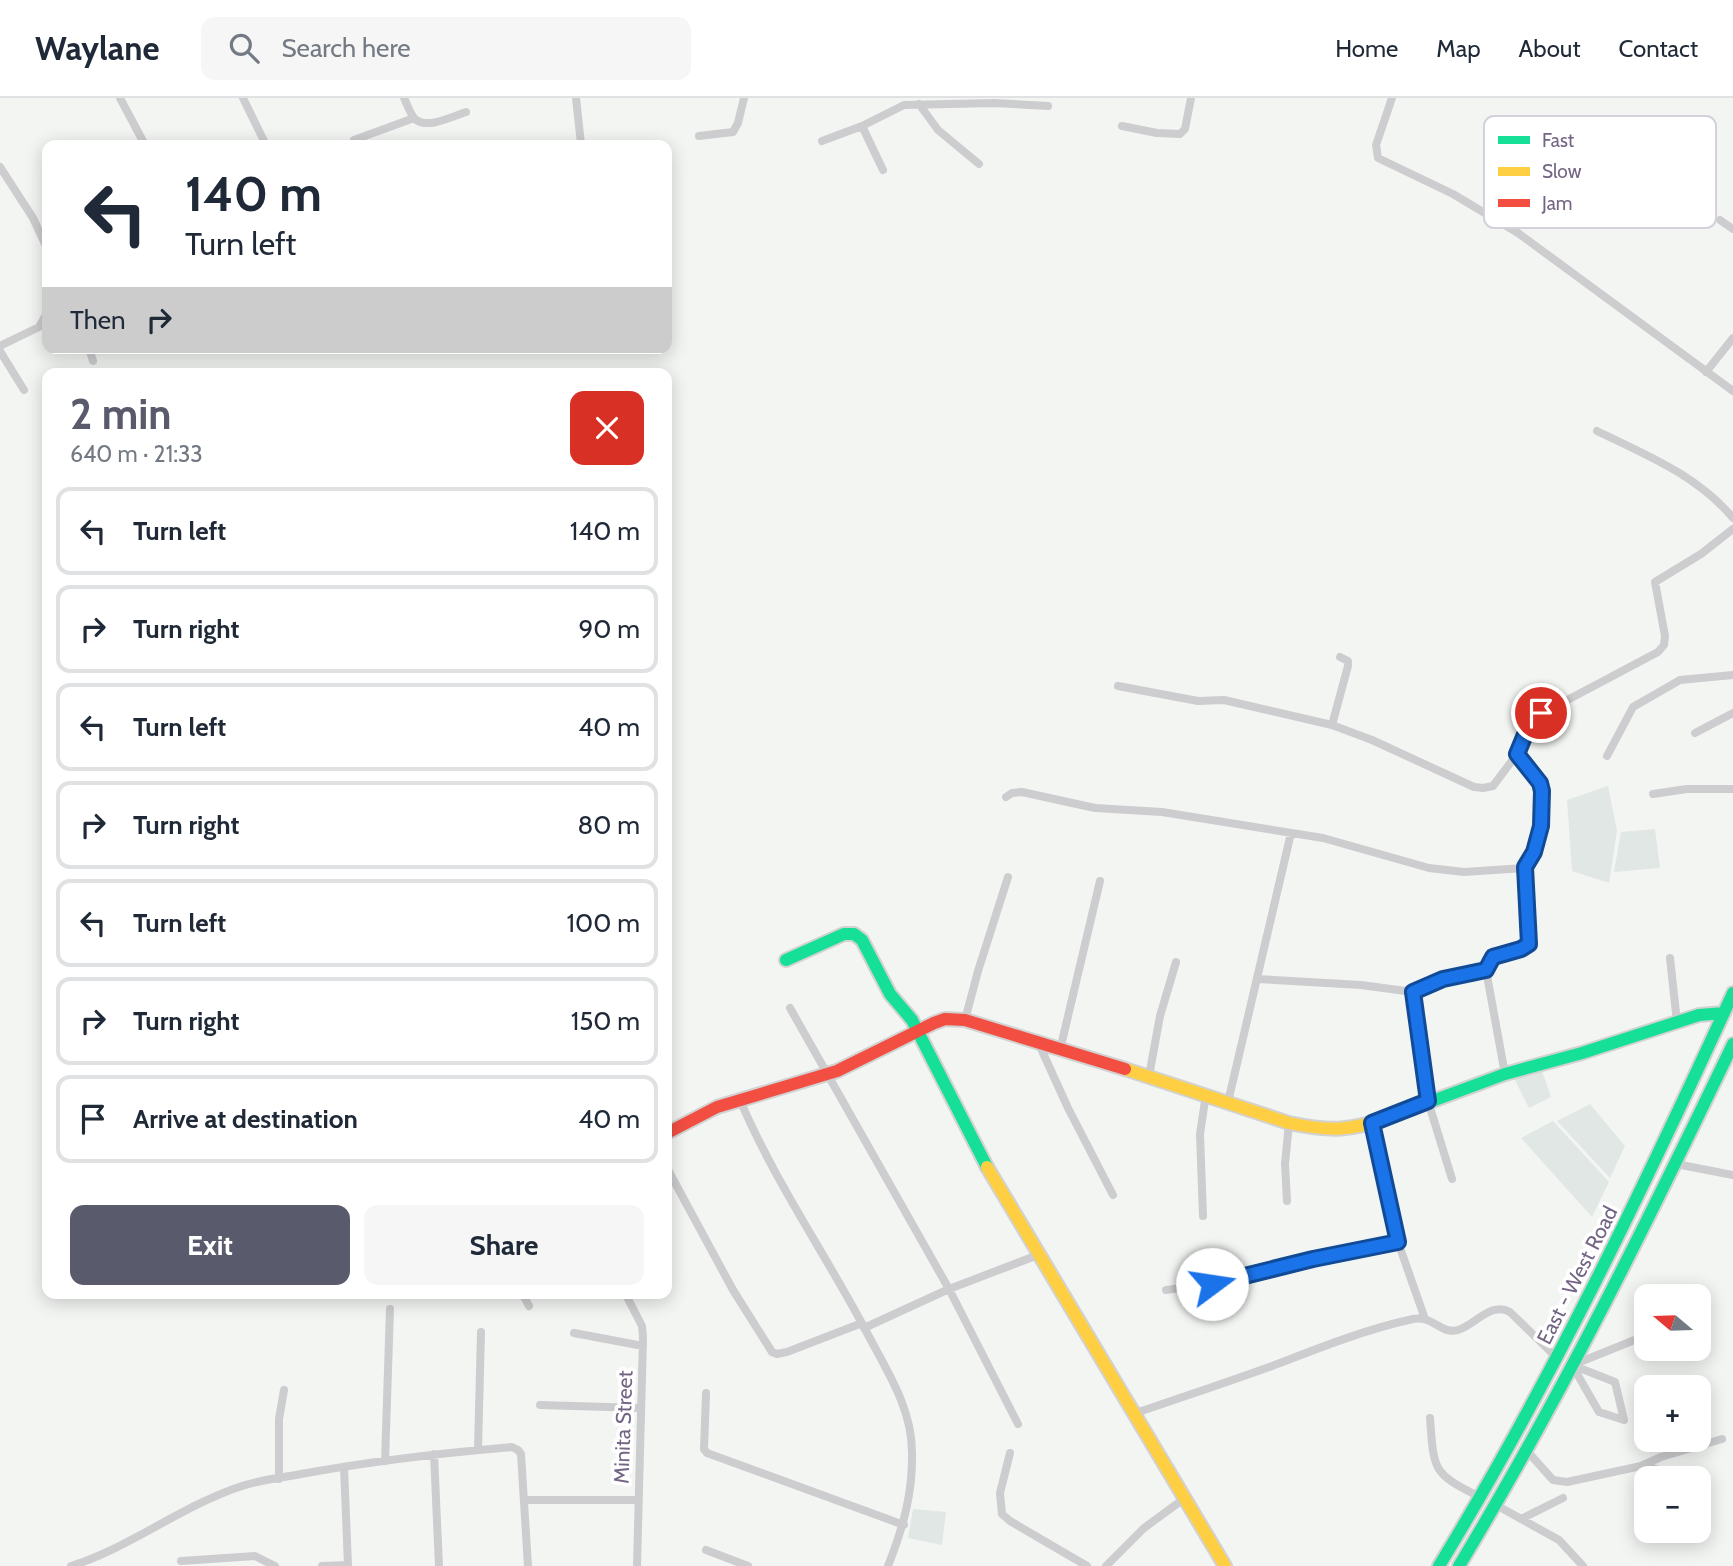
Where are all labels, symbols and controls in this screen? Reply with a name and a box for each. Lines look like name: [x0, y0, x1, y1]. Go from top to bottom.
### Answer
search box: [201, 17, 691, 80]
text: Waylane: [35, 28, 159, 68]
icon: search: [225, 29, 263, 67]
text: Search here: [281, 32, 411, 64]
text: Home: [1335, 34, 1398, 63]
text: Map: [1436, 34, 1481, 63]
text: About: [1519, 34, 1581, 63]
text: Contact: [1619, 34, 1698, 63]
legend: [1484, 116, 1716, 228]
text: Fast: [1542, 129, 1575, 152]
text: Slow: [1542, 160, 1582, 183]
text: 140 m: [185, 164, 322, 223]
icon: left: [70, 168, 161, 259]
text: Jam: [1541, 192, 1572, 215]
text: Turn left: [185, 224, 296, 263]
icon: right: [140, 301, 178, 339]
text: Then: [70, 304, 126, 336]
text: 2 min: [70, 388, 171, 440]
button: close: [570, 391, 644, 465]
text: 640 m · 21:33: [70, 440, 203, 468]
icon: left: [74, 512, 112, 550]
text: Turn left: [133, 515, 226, 547]
text: 140 m: [570, 515, 640, 547]
icon: right: [74, 610, 112, 648]
text: Turn right: [133, 613, 239, 645]
text: 90 m: [578, 613, 640, 645]
pin: [1511, 683, 1571, 743]
icon: arrive: [1522, 694, 1560, 732]
icon: left: [74, 708, 112, 746]
text: Turn left: [133, 711, 226, 743]
text: 40 m: [578, 711, 640, 743]
icon: right: [74, 806, 112, 844]
text: Turn right: [133, 809, 239, 841]
text: 80 m: [577, 809, 640, 841]
icon: left: [74, 904, 112, 942]
text: Turn left: [133, 907, 226, 939]
text: 100 m: [567, 907, 640, 939]
icon: right: [74, 1002, 112, 1040]
text: Turn right: [133, 1005, 239, 1037]
text: 150 m: [571, 1005, 640, 1037]
icon: arrive: [74, 1100, 112, 1138]
text: Arrive at destination: [133, 1103, 358, 1135]
text: 40 m: [578, 1103, 640, 1135]
street label: East - West Road: [1531, 1202, 1623, 1348]
button: Exit: [70, 1205, 350, 1285]
button: Share: [364, 1205, 644, 1285]
position arrow: [1175, 1247, 1249, 1321]
north arrow: [1634, 1284, 1712, 1362]
map controls: [1634, 1284, 1711, 1543]
street label: Minita Street: [609, 1370, 637, 1484]
button: +: [1634, 1375, 1711, 1452]
button: −: [1634, 1466, 1711, 1543]

